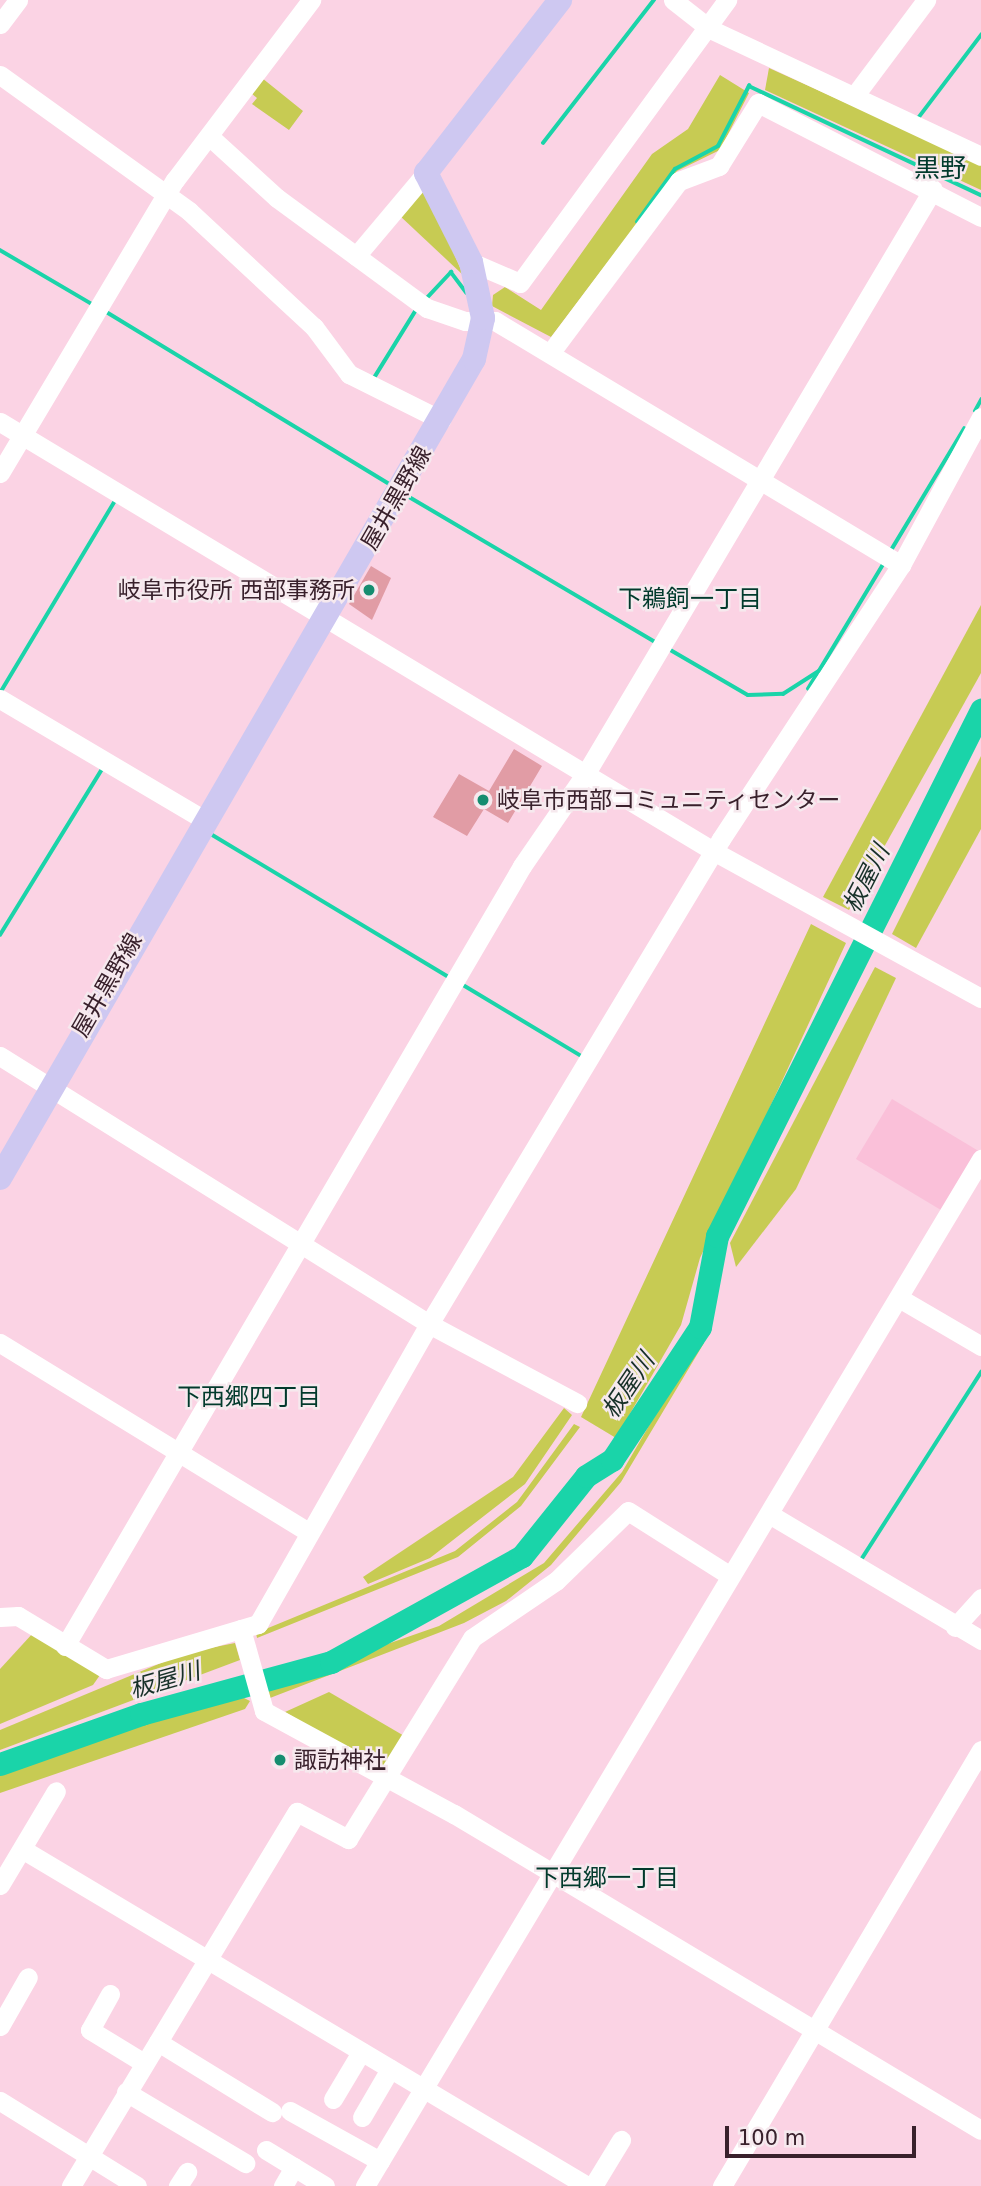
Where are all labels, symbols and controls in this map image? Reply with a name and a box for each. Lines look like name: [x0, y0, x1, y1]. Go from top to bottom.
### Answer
district label: 黒野: [914, 153, 966, 185]
street label: 屋井黒野線: [355, 441, 437, 555]
place label: 岐阜市役所 西部事務所: [118, 576, 355, 604]
marker: 岐阜市役所 西部事務所: [361, 582, 377, 598]
district label: 下鵜飼一丁目: [618, 586, 762, 614]
place label: 岐阜市西部コミュニティセンター: [497, 786, 842, 814]
marker: 岐阜市西部コミュニティセンター: [475, 792, 491, 808]
water label: 板屋川: [838, 840, 896, 918]
street label: 屋井黒野線: [66, 928, 148, 1042]
water label: 板屋川: [597, 1348, 661, 1424]
district label: 下西郷四丁目: [177, 1384, 321, 1412]
water label: 板屋川: [126, 1657, 204, 1705]
place label: 諏訪神社: [294, 1746, 386, 1774]
marker: 諏訪神社: [272, 1752, 288, 1768]
district label: 下西郷一丁目: [535, 1865, 679, 1893]
scale bar: [729, 2112, 920, 2156]
text: 100 m: [738, 2126, 805, 2150]

